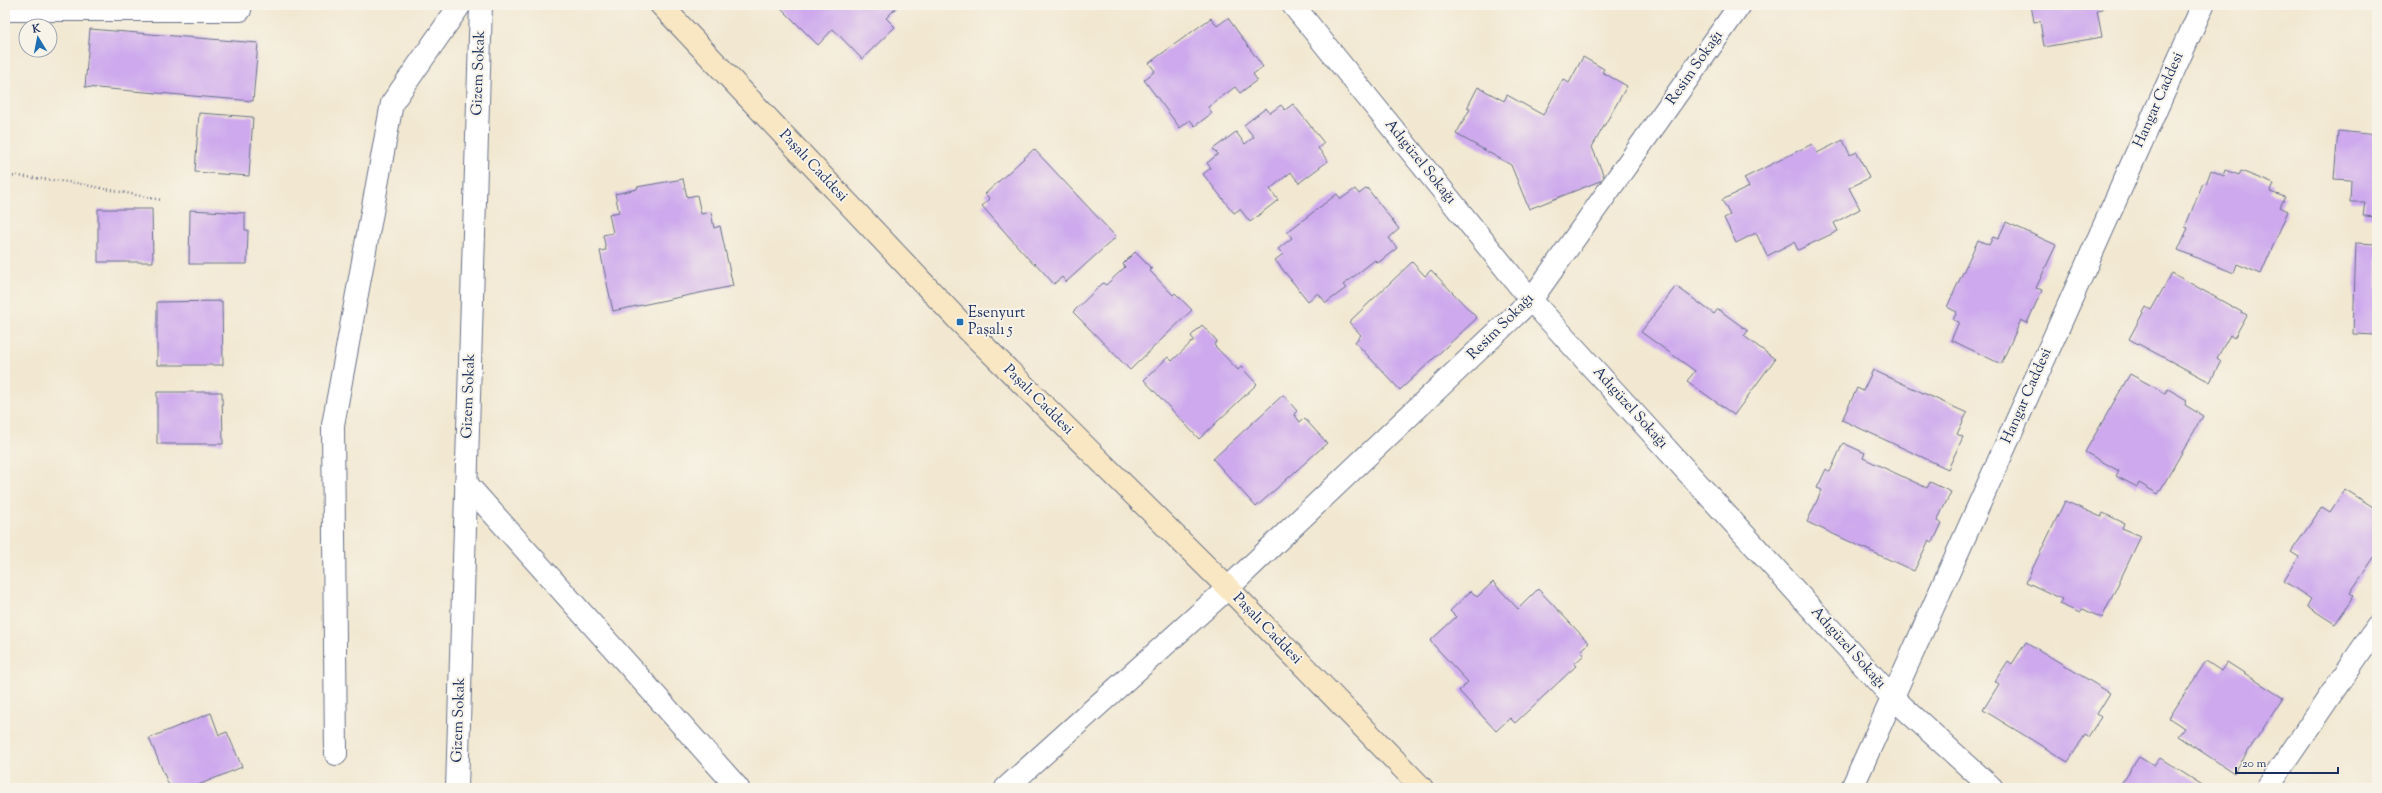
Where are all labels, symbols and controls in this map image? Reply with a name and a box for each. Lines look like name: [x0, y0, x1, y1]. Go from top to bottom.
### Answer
north arrow: [18, 18, 58, 58]
text: K: [30, 21, 42, 38]
street label: Resim Sokağı: [1662, 26, 1728, 110]
street label: Gizem Sokak: [467, 30, 491, 116]
street label: Hangar Caddesi: [2129, 49, 2189, 151]
street label: Adıgüzel Sokağı: [1379, 115, 1461, 209]
street label: Paşalı Caddesi: [774, 125, 852, 207]
street label: Resim Sokağı: [1463, 289, 1539, 365]
place label: Esenyurt Paşalı 5: [968, 303, 1025, 341]
marker: Esenyurt Paşalı 5: [955, 317, 965, 327]
street label: Hangar Caddesi: [1997, 345, 2057, 447]
street label: Gizem Sokak: [457, 353, 481, 439]
street label: Paşalı Caddesi: [998, 360, 1078, 440]
street label: Adıgüzel Sokağı: [1588, 362, 1672, 454]
street label: Paşalı Caddesi: [1227, 589, 1307, 669]
street label: Adıgüzel Sokağı: [1806, 602, 1890, 694]
street label: Gizem Sokak: [447, 677, 471, 763]
scale bar: [2236, 749, 2338, 775]
text: 20 m: [2242, 755, 2267, 773]

